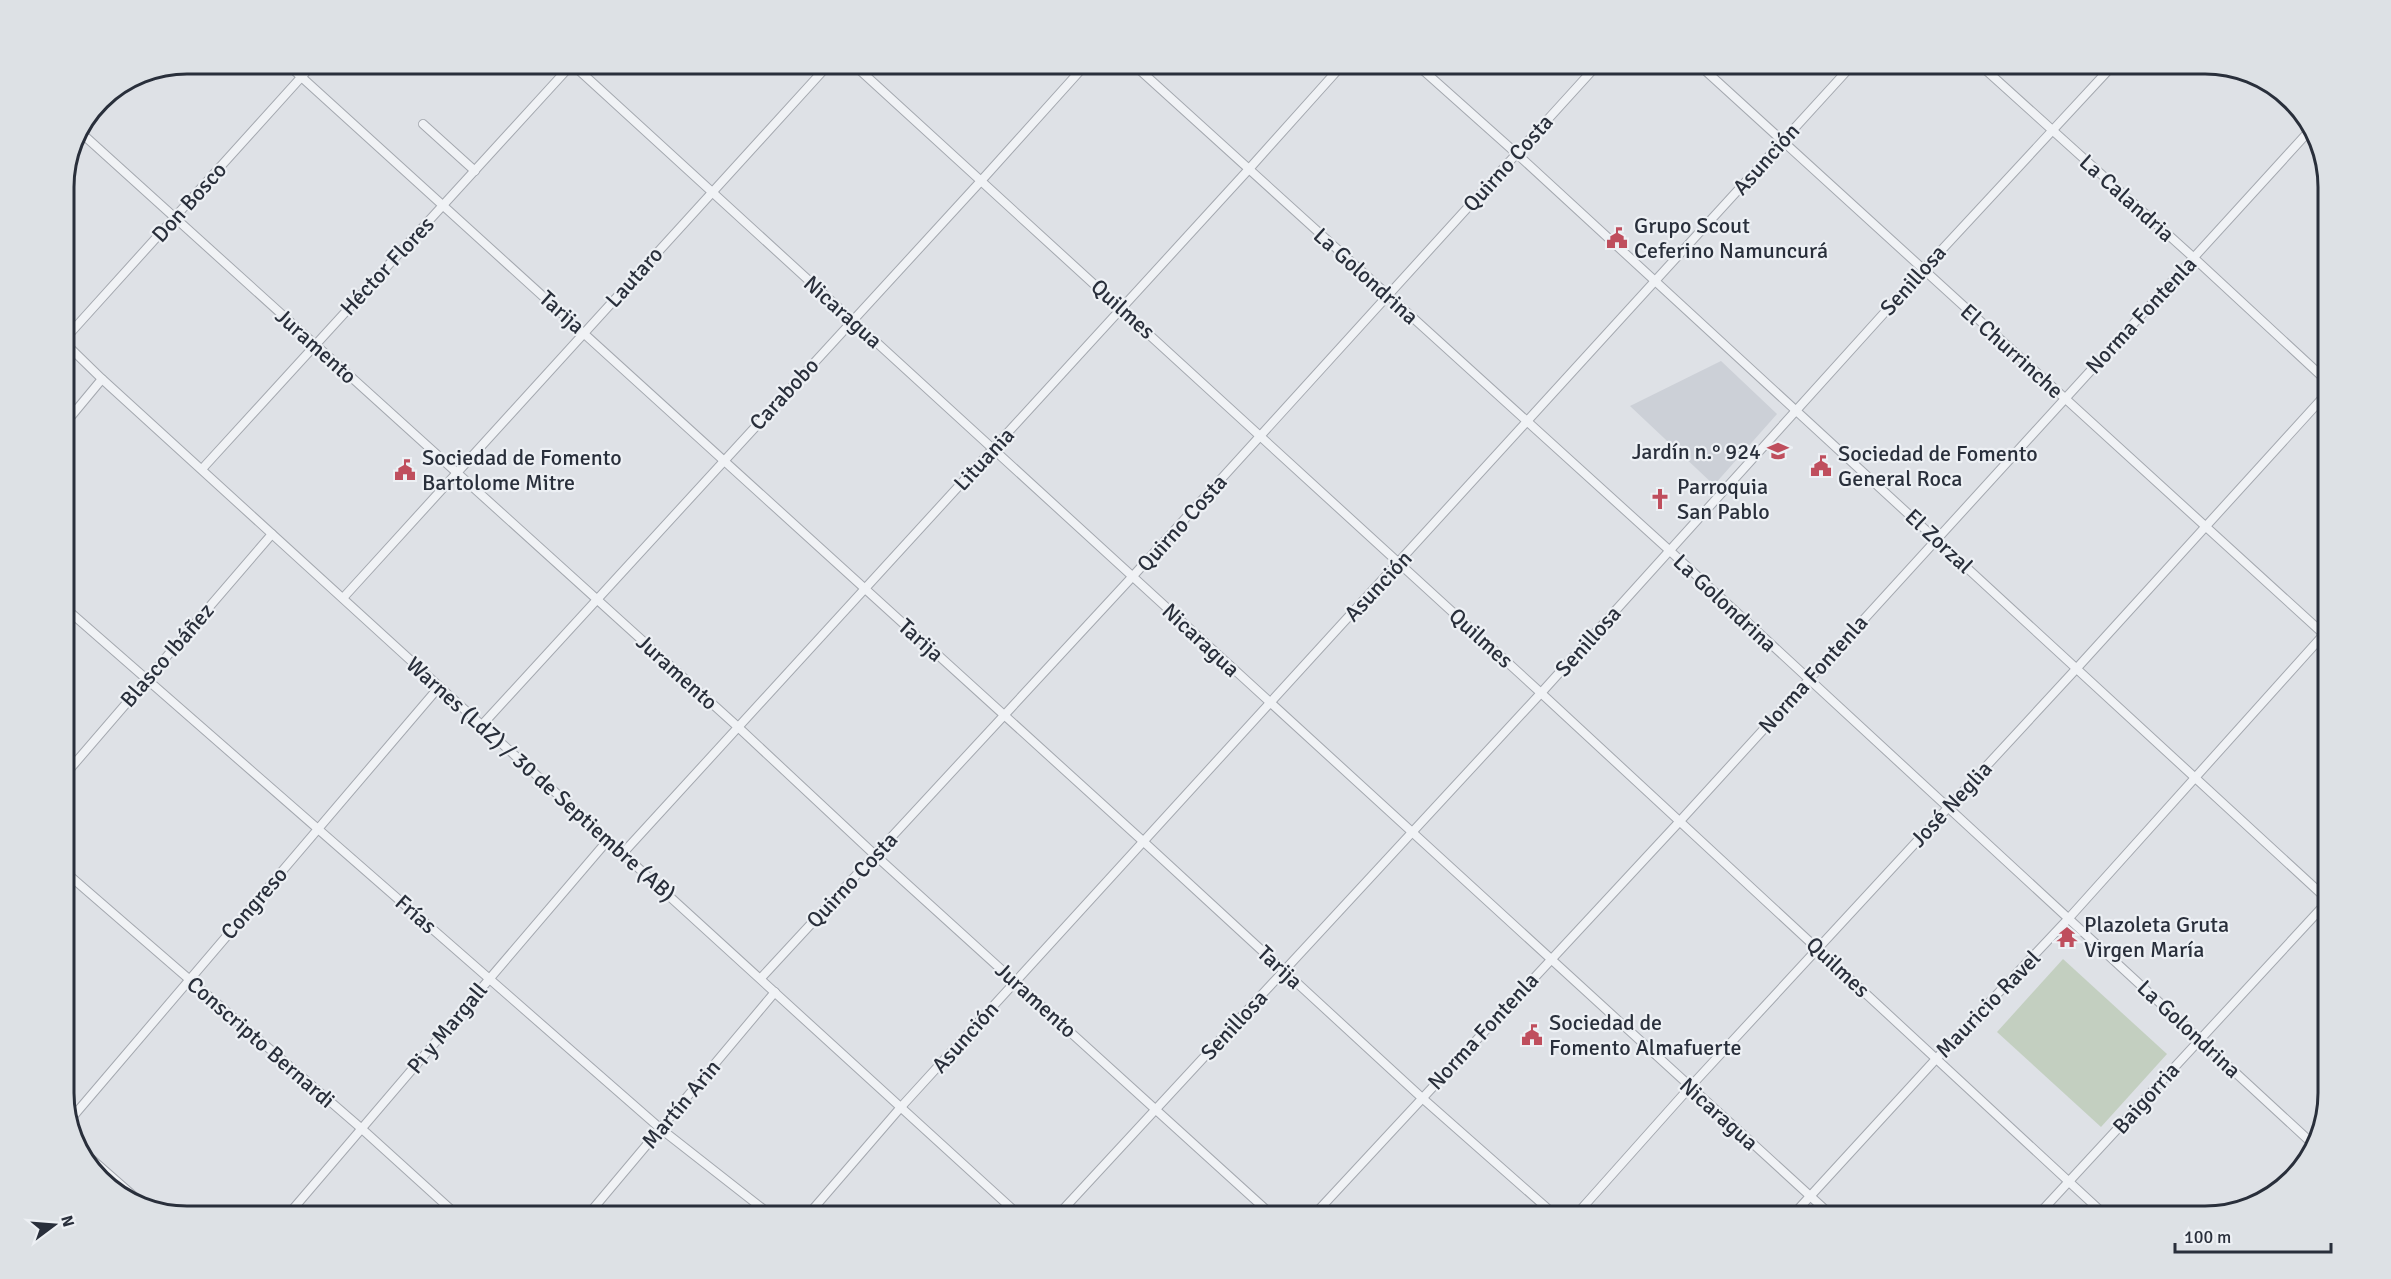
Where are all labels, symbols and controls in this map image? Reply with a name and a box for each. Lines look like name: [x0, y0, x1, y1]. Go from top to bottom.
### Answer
street label: Quirno Costa: [1457, 109, 1559, 217]
street label: Asunción: [1727, 118, 1805, 200]
street label: La Calandria: [2074, 148, 2180, 248]
street label: Don Bosco: [146, 156, 232, 248]
street label: Héctor Flores: [334, 211, 440, 321]
place label: Grupo Scout Ceferino Namuncurá: [1634, 212, 1828, 264]
street label: La Golondrina: [1308, 222, 1424, 330]
public building icon: Grupo Scout Ceferino Namuncurá: [1605, 226, 1629, 250]
street label: Senillosa: [1874, 239, 1952, 321]
street label: Lautaro: [600, 241, 668, 313]
street label: Norma Fontenla: [2080, 251, 2202, 379]
street label: Nicaragua: [798, 270, 888, 354]
street label: Quilmes: [1085, 273, 1161, 345]
street label: Tarija: [534, 285, 590, 339]
street label: El Churrinche: [1955, 298, 2069, 404]
street label: Juramento: [270, 302, 362, 390]
street label: Carabobo: [744, 352, 824, 436]
street label: Lituania: [948, 422, 1020, 496]
place label: Jardín n.° 924: [1632, 438, 1761, 465]
school or university icon: Jardín n.° 924: [1766, 439, 1790, 463]
place label: Sociedad de Fomento General Roca: [1838, 440, 2038, 492]
place label: Sociedad de Fomento Bartolome Mitre: [422, 444, 622, 496]
public building icon: Sociedad de Fomento General Roca: [1809, 454, 1833, 478]
public building icon: Sociedad de Fomento Bartolome Mitre: [393, 458, 417, 482]
street label: Quirno Costa: [1131, 469, 1233, 577]
place label: Parroquia San Pablo: [1677, 473, 1770, 525]
church icon: Parroquia San Pablo: [1648, 487, 1672, 511]
street label: El Zorzal: [1900, 503, 1978, 579]
street label: Asunción: [1338, 545, 1418, 627]
street label: La Golondrina: [1668, 548, 1782, 658]
street label: Blasco Ibáñez: [114, 597, 220, 713]
street label: Nicaragua: [1157, 597, 1245, 683]
street label: Senillosa: [1549, 600, 1627, 682]
street label: Quilmes: [1443, 602, 1519, 674]
street label: Norma Fontenla: [1753, 609, 1873, 739]
street label: Tarija: [893, 613, 949, 667]
street label: Juramento: [631, 628, 723, 716]
street label: Warnes (LdZ) / 30 de Septiembre (AB): [401, 651, 681, 907]
street label: José Neglia: [1904, 755, 1998, 853]
street label: Quirno Costa: [801, 826, 903, 934]
street label: Congreso: [215, 861, 293, 945]
street label: Frías: [390, 889, 442, 939]
place label: Plazoleta Gruta Virgen María: [2084, 911, 2229, 963]
temple icon: Plazoleta Gruta Virgen María: [2055, 925, 2079, 949]
street label: Quilmes: [1801, 931, 1875, 1003]
street label: Tarija: [1252, 939, 1308, 995]
street label: Mauricio Ravel: [1930, 945, 2046, 1063]
street label: Juramento: [990, 956, 1082, 1044]
street label: Norma Fontenla: [1422, 967, 1544, 1095]
street label: Conscripto Bernardi: [181, 970, 341, 1114]
street label: La Golondrina: [2132, 974, 2246, 1084]
street label: Pi y Margall: [401, 977, 493, 1079]
street label: Senillosa: [1195, 984, 1273, 1066]
street label: Asunción: [926, 996, 1004, 1078]
place label: Sociedad de Fomento Almafuerte: [1549, 1009, 1741, 1061]
public building icon: Sociedad de Fomento Almafuerte: [1520, 1023, 1544, 1047]
street label: Martín Arin: [636, 1054, 726, 1154]
street label: Baigorria: [2107, 1057, 2185, 1139]
street label: Nicaragua: [1674, 1072, 1764, 1156]
north arrow: [24, 1195, 84, 1255]
text: N: [56, 1213, 79, 1229]
scale bar: [2175, 1216, 2331, 1254]
text: 100 m: [2184, 1226, 2231, 1248]

